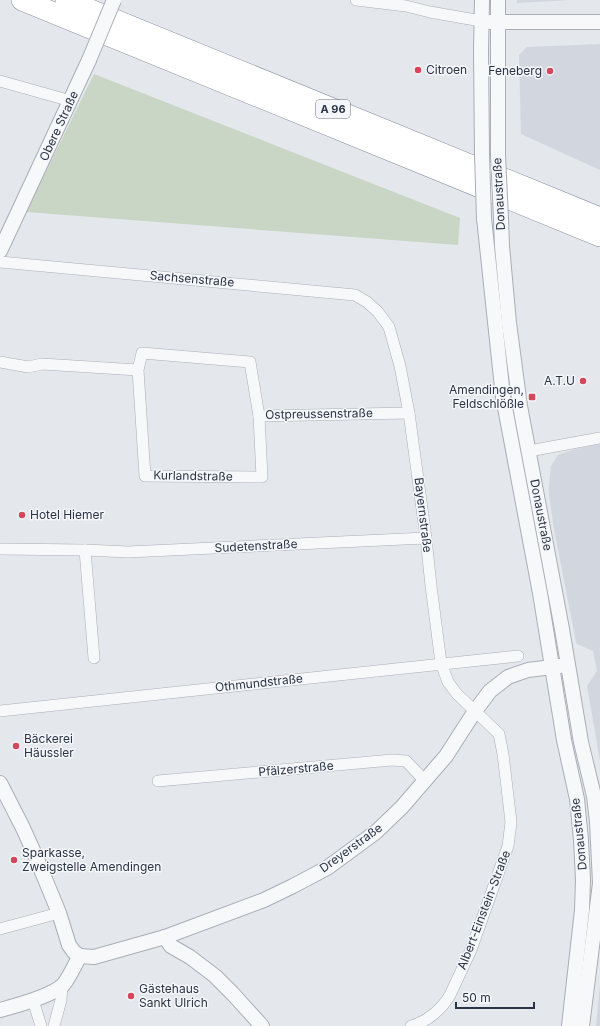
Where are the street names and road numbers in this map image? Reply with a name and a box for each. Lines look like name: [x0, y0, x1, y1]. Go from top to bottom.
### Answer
street label: Obere Straße: [36, 88, 81, 163]
road number: A 96: [316, 100, 350, 118]
street label: Donaustraße: [489, 157, 508, 231]
street label: Sachsenstraße: [149, 267, 235, 290]
street label: Ostpreussenstraße: [265, 405, 373, 422]
street label: Kurlandstraße: [153, 467, 233, 484]
street label: Bayernstraße: [411, 476, 436, 553]
street label: Donaustraße: [527, 478, 556, 552]
street label: Sudetenstraße: [214, 536, 298, 555]
street label: Othmundstraße: [214, 670, 304, 695]
street label: Pfälzerstraße: [258, 758, 334, 779]
street label: Donaustraße: [567, 797, 590, 871]
street label: Dreyerstraße: [316, 820, 385, 875]
street label: Albert-Einstein-Straße: [454, 848, 513, 972]

